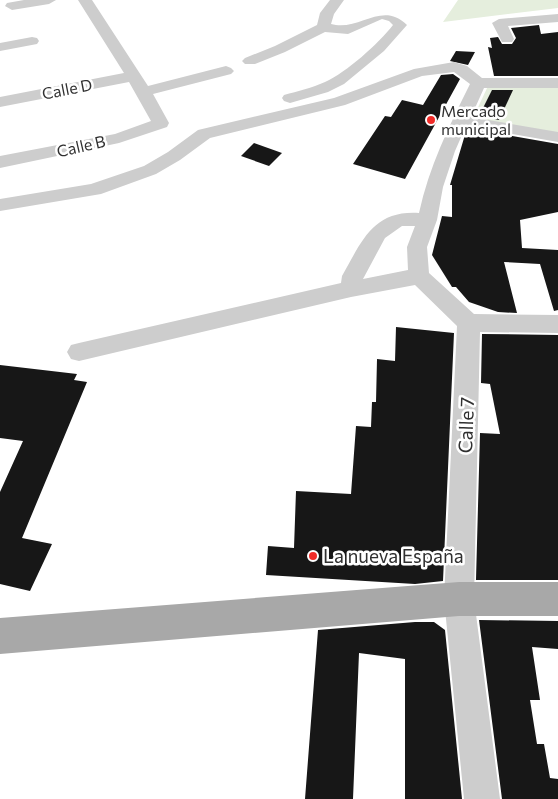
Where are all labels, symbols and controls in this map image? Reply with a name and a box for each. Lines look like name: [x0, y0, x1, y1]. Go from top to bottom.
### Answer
street label: Calle D: [40, 74, 94, 103]
place label: Mercado municipal: [441, 101, 511, 138]
marker: Mercado municipal: [425, 114, 437, 126]
street label: Calle B: [55, 131, 107, 160]
street label: Calle 7: [453, 396, 478, 454]
place label: La nueva España: [323, 544, 464, 567]
marker: La nueva España: [307, 550, 319, 562]

